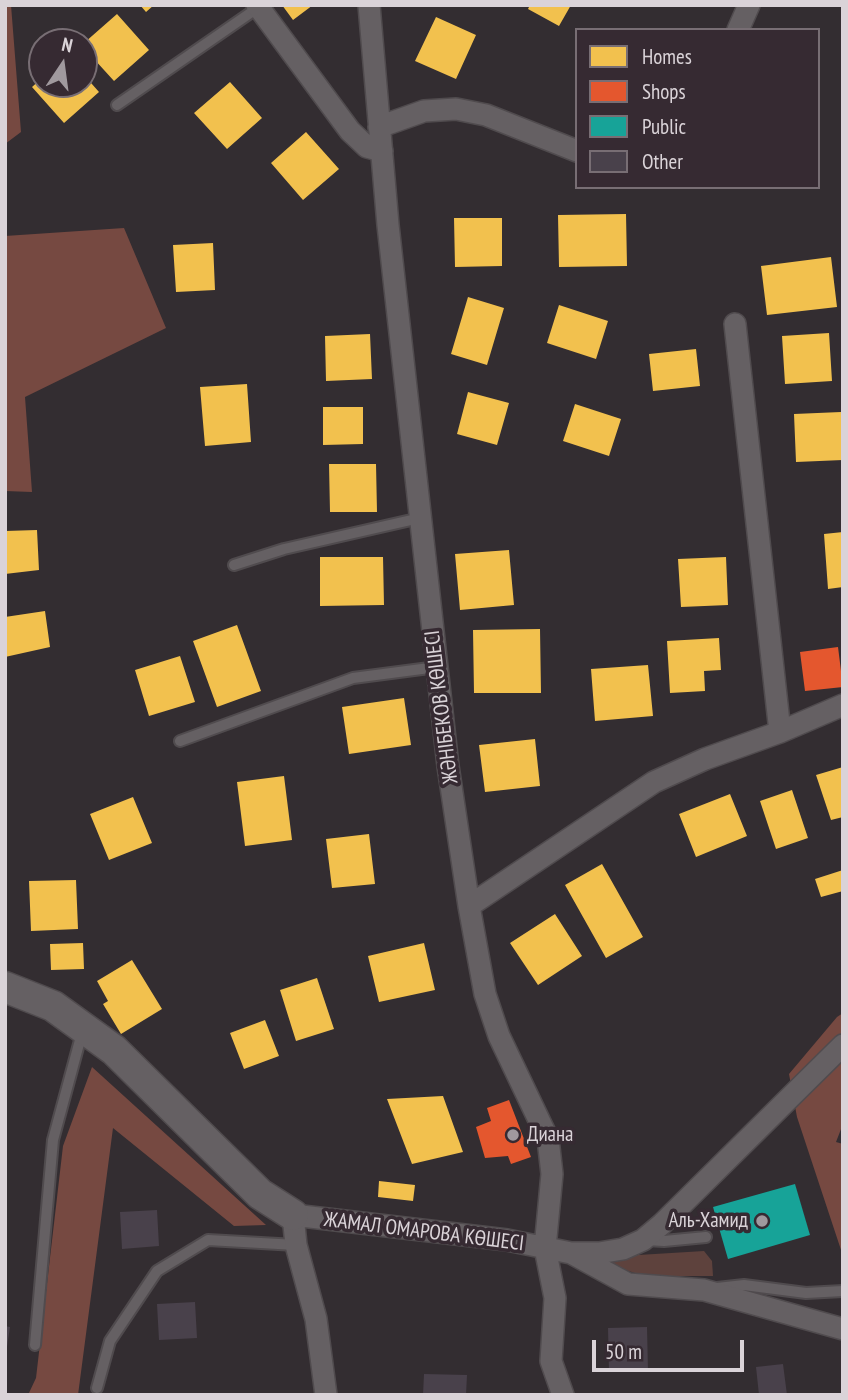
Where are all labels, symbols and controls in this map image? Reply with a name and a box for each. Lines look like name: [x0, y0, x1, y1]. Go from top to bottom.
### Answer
north arrow: [28, 28, 98, 98]
legend: [575, 28, 820, 189]
text: N: [60, 32, 75, 57]
text: Homes: [642, 43, 692, 70]
text: Shops: [642, 78, 686, 105]
text: Public: [642, 113, 686, 140]
text: Other: [642, 148, 683, 175]
street label: ЖӘНІБЕКОВ КӨШЕСІ: [420, 629, 464, 785]
place label: Диана: [527, 1122, 574, 1148]
marker: Диана: [505, 1127, 521, 1143]
street label: ЖАМАЛ ОМАРОВА КӨШЕСІ: [323, 1207, 525, 1257]
place label: Аль-Хамид: [668, 1208, 748, 1234]
marker: Аль-Хамид: [754, 1213, 770, 1229]
scale bar: [596, 1326, 748, 1370]
text: 50 m: [605, 1338, 642, 1365]

